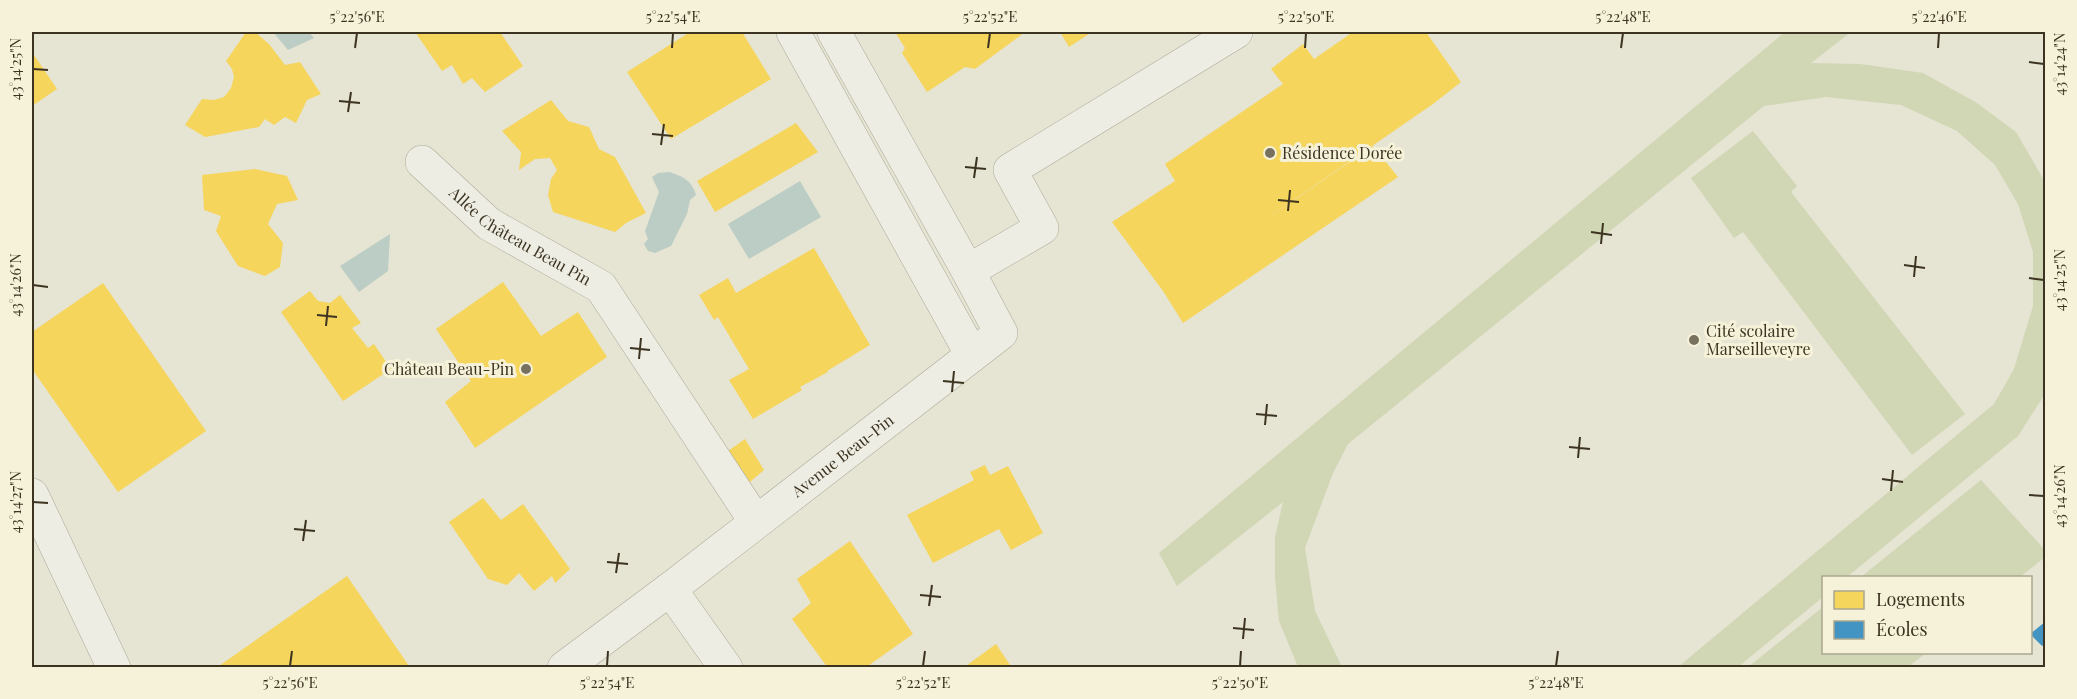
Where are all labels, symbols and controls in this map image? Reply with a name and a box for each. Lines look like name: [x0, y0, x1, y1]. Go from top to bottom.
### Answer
text: 5°22'56"E: [329, 6, 385, 26]
text: 5°22'54"E: [646, 6, 700, 26]
text: 5°22'52"E: [963, 6, 1017, 26]
text: 5°22'50"E: [1278, 6, 1334, 26]
text: 5°22'48"E: [1595, 6, 1651, 26]
text: 5°22'46"E: [1911, 6, 1967, 26]
text: 43°14'24"N: [2049, 32, 2069, 96]
text: 43°14'25"N: [5, 37, 25, 100]
place label: Résidence Dorée: [1282, 142, 1402, 163]
marker: Résidence Dorée: [1263, 146, 1277, 160]
street label: Allée Château Beau Pin: [445, 181, 595, 290]
text: 43°14'25"N: [2049, 248, 2069, 311]
text: 43°14'26"N: [5, 253, 25, 317]
place label: Cité scolaire Marseilleveyre: [1706, 320, 1810, 359]
marker: Cité scolaire Marseilleveyre: [1687, 333, 1701, 347]
place label: Château Beau-Pin: [384, 358, 514, 379]
marker: Château Beau-Pin: [519, 362, 533, 376]
street label: Avenue Beau-Pin: [786, 409, 898, 502]
text: 43°14'26"N: [2049, 464, 2069, 528]
text: 43°14'27"N: [5, 470, 25, 533]
legend: [1822, 576, 2032, 654]
text: Logements: [1876, 587, 1965, 611]
text: Écoles: [1876, 617, 1928, 641]
text: 5°22'56"E: [262, 672, 318, 692]
text: 5°22'54"E: [580, 672, 634, 692]
text: 5°22'52"E: [896, 672, 950, 692]
text: 5°22'50"E: [1212, 672, 1268, 692]
text: 5°22'48"E: [1528, 672, 1584, 692]

